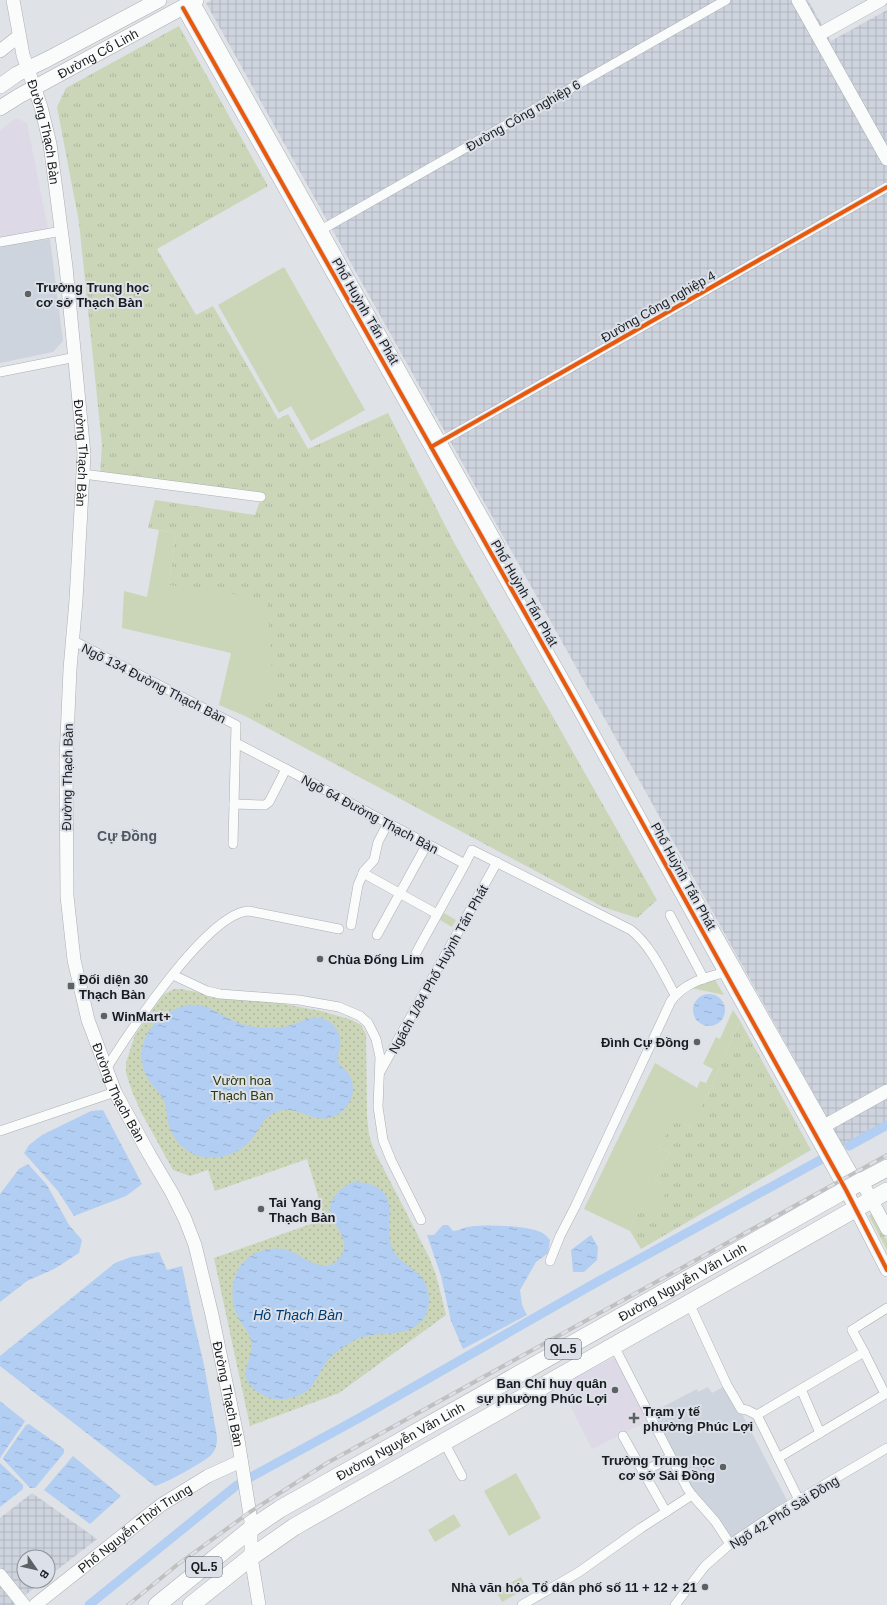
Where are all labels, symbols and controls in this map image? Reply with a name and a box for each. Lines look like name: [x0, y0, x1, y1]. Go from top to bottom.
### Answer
street label: Đường Cổ Linh: [55, 26, 141, 82]
street label: Đường Công nghiệp 6: [464, 77, 583, 154]
street label: Đường Thạch Bàn: [24, 78, 62, 185]
street label: Phố Huỳnh Tấn Phát: [329, 255, 402, 367]
street label: Đường Công nghiệp 4: [599, 268, 718, 345]
place label: Trường Trung học cơ sở Thạch Bàn: [36, 280, 149, 310]
marker: Trường Trung học cơ sở Thạch Bàn: [23, 289, 33, 299]
street label: Đường Thạch Bàn: [71, 399, 91, 507]
street label: Phố Huỳnh Tấn Phát: [488, 537, 561, 649]
street label: Ngõ 134 Đường Thạch Bàn: [79, 640, 229, 726]
street label: Đường Thạch Bàn: [59, 723, 76, 831]
street label: Ngõ 64 Đường Thạch Bàn: [299, 772, 441, 857]
street label: Phố Huỳnh Tấn Phát: [648, 820, 720, 933]
district label: Cự Đồng: [97, 828, 157, 844]
street label: Ngách 1/84 Phố Huỳnh Tấn Phát: [386, 882, 491, 1056]
place label: Chùa Đống Lim: [328, 952, 424, 967]
marker: Chùa Đống Lim: [315, 954, 325, 964]
place label: Đối diện 30 Thạch Bàn: [79, 972, 148, 1002]
marker: Đối diện 30 Thạch Bàn: [66, 981, 76, 991]
place label: WinMart+: [112, 1009, 171, 1024]
marker: WinMart+: [99, 1011, 109, 1021]
place label: Đình Cự Đồng: [601, 1035, 689, 1050]
marker: Đình Cự Đồng: [692, 1037, 702, 1047]
street label: Đường Thạch Bàn: [89, 1041, 148, 1144]
park label: Vườn hoa Thạch Bàn: [211, 1073, 273, 1103]
place label: Tai Yang Thạch Bàn: [269, 1195, 336, 1225]
marker: Tai Yang Thạch Bàn: [256, 1204, 266, 1214]
street label: Đường Nguyễn Văn Linh: [616, 1240, 749, 1324]
water label: Hồ Thạch Bàn: [253, 1307, 343, 1323]
road number: QL.5: [545, 1339, 581, 1359]
street label: Đường Thạch Bàn: [210, 1340, 246, 1448]
place label: Ban Chỉ huy quân sự phường Phúc Lợi: [477, 1376, 607, 1406]
marker: Ban Chỉ huy quân sự phường Phúc Lợi: [610, 1385, 620, 1395]
street label: Đường Nguyễn Văn Linh: [334, 1400, 467, 1484]
place label: Trạm y tế phường Phúc Lợi: [643, 1404, 753, 1434]
marker: Trạm y tế phường Phúc Lợi: [628, 1412, 640, 1424]
place label: Trường Trung học cơ sở Sài Đồng: [602, 1453, 715, 1483]
marker: Trường Trung học cơ sở Sài Đồng: [718, 1462, 728, 1472]
street label: Ngõ 42 Phố Sài Đồng: [727, 1473, 842, 1552]
street label: Phố Nguyễn Thời Trung: [75, 1481, 194, 1576]
north arrow: [16, 1549, 56, 1589]
road number: QL.5: [186, 1557, 222, 1577]
text: B: [37, 1568, 51, 1581]
place label: Nhà văn hóa Tổ dân phố số 11 + 12 + 21: [451, 1580, 697, 1595]
marker: Nhà văn hóa Tổ dân phố số 11 + 12 + 21: [700, 1582, 710, 1592]

